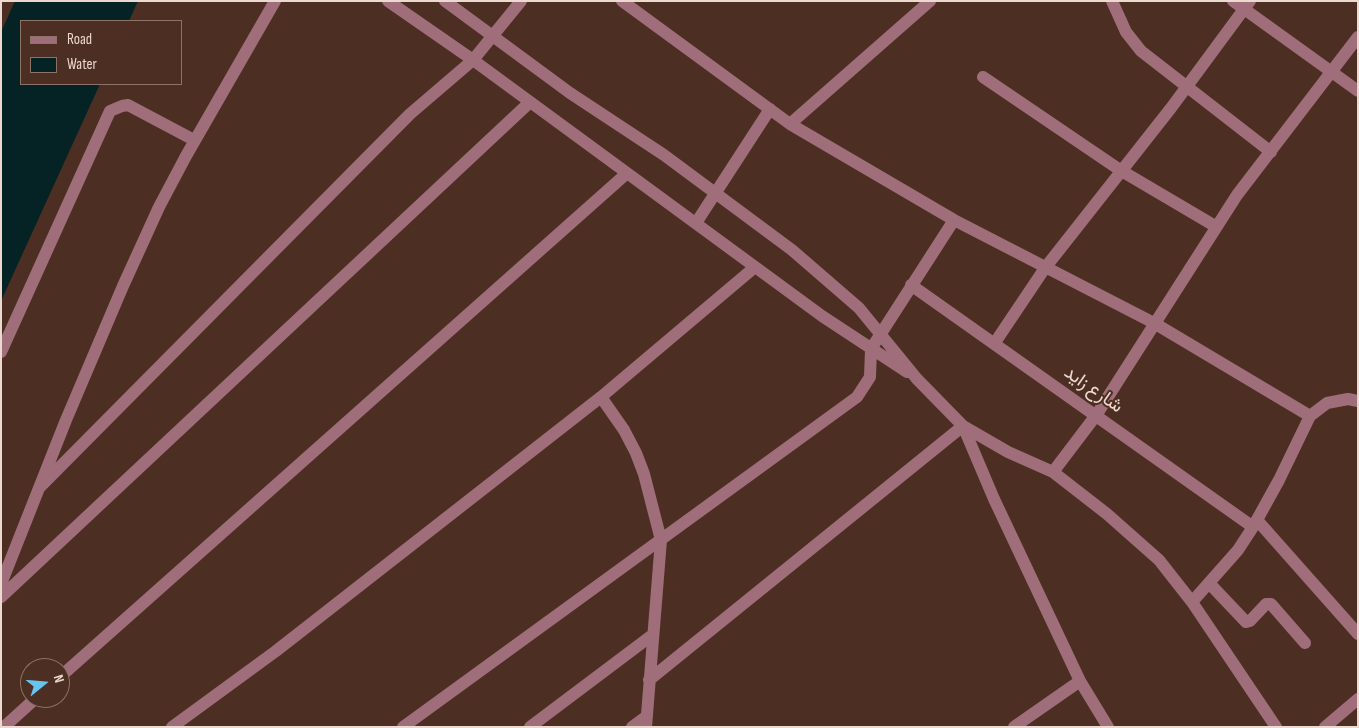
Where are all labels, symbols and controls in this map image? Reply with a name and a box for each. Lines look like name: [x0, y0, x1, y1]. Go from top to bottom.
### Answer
legend: [20, 20, 182, 85]
text: Road: [67, 30, 92, 49]
text: Water: [67, 55, 97, 74]
street label: شارع زايد: [1059, 361, 1127, 419]
north arrow: [20, 658, 70, 708]
text: N: [50, 673, 68, 685]

